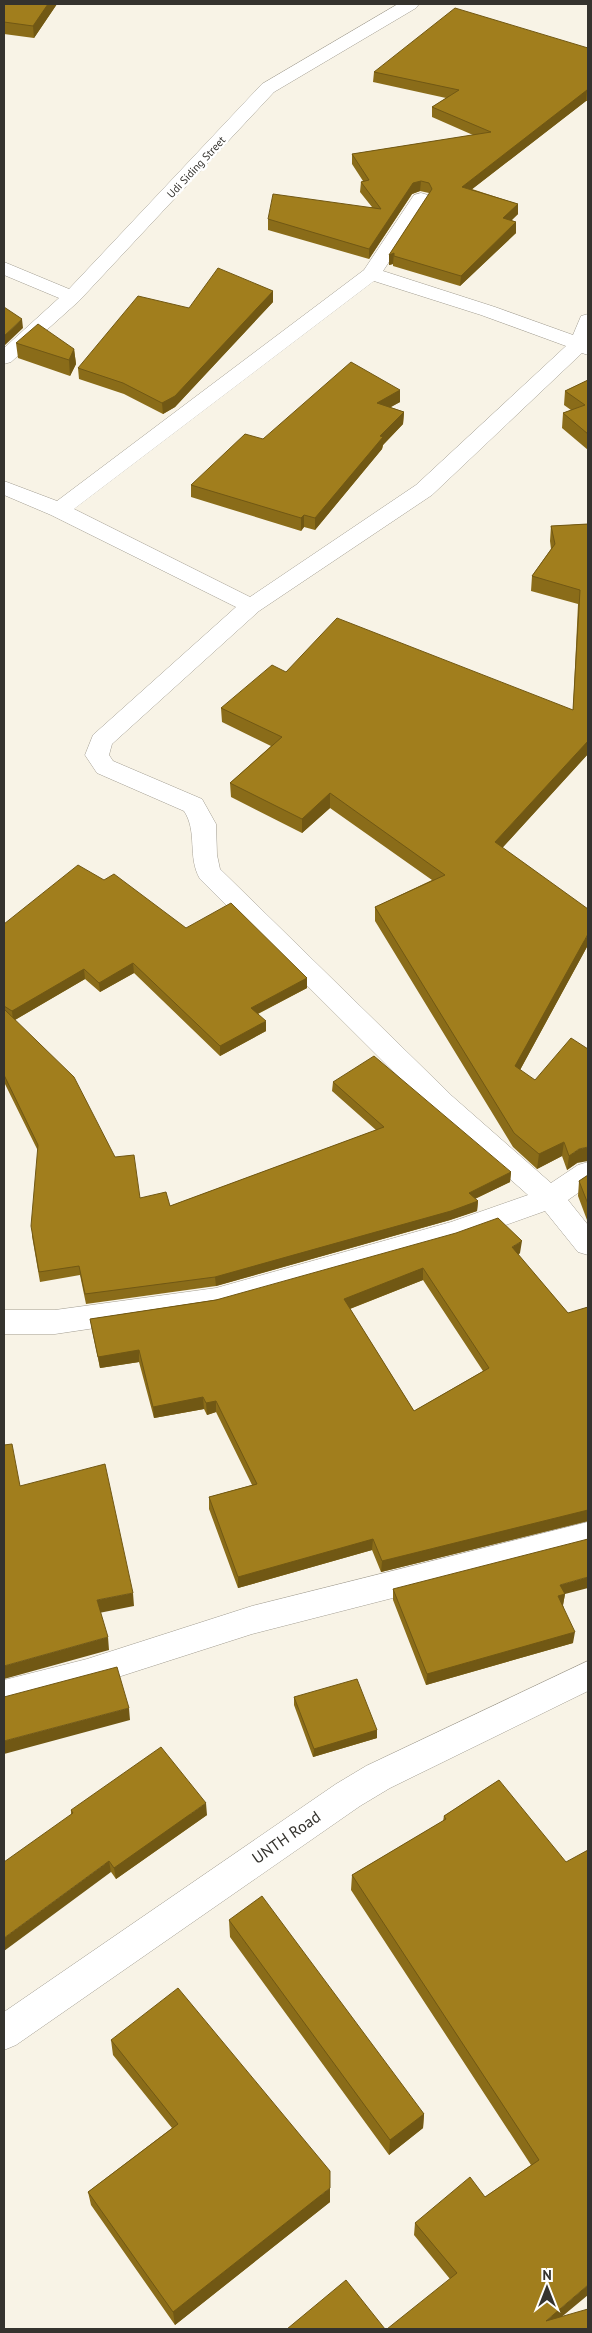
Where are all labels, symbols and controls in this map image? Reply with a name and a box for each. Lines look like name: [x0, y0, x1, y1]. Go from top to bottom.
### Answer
street label: Udi Siding Street: [164, 133, 228, 201]
street label: UNTH Road: [248, 1806, 324, 1868]
north arrow: [522, 2263, 572, 2313]
text: N: [542, 2266, 552, 2284]

